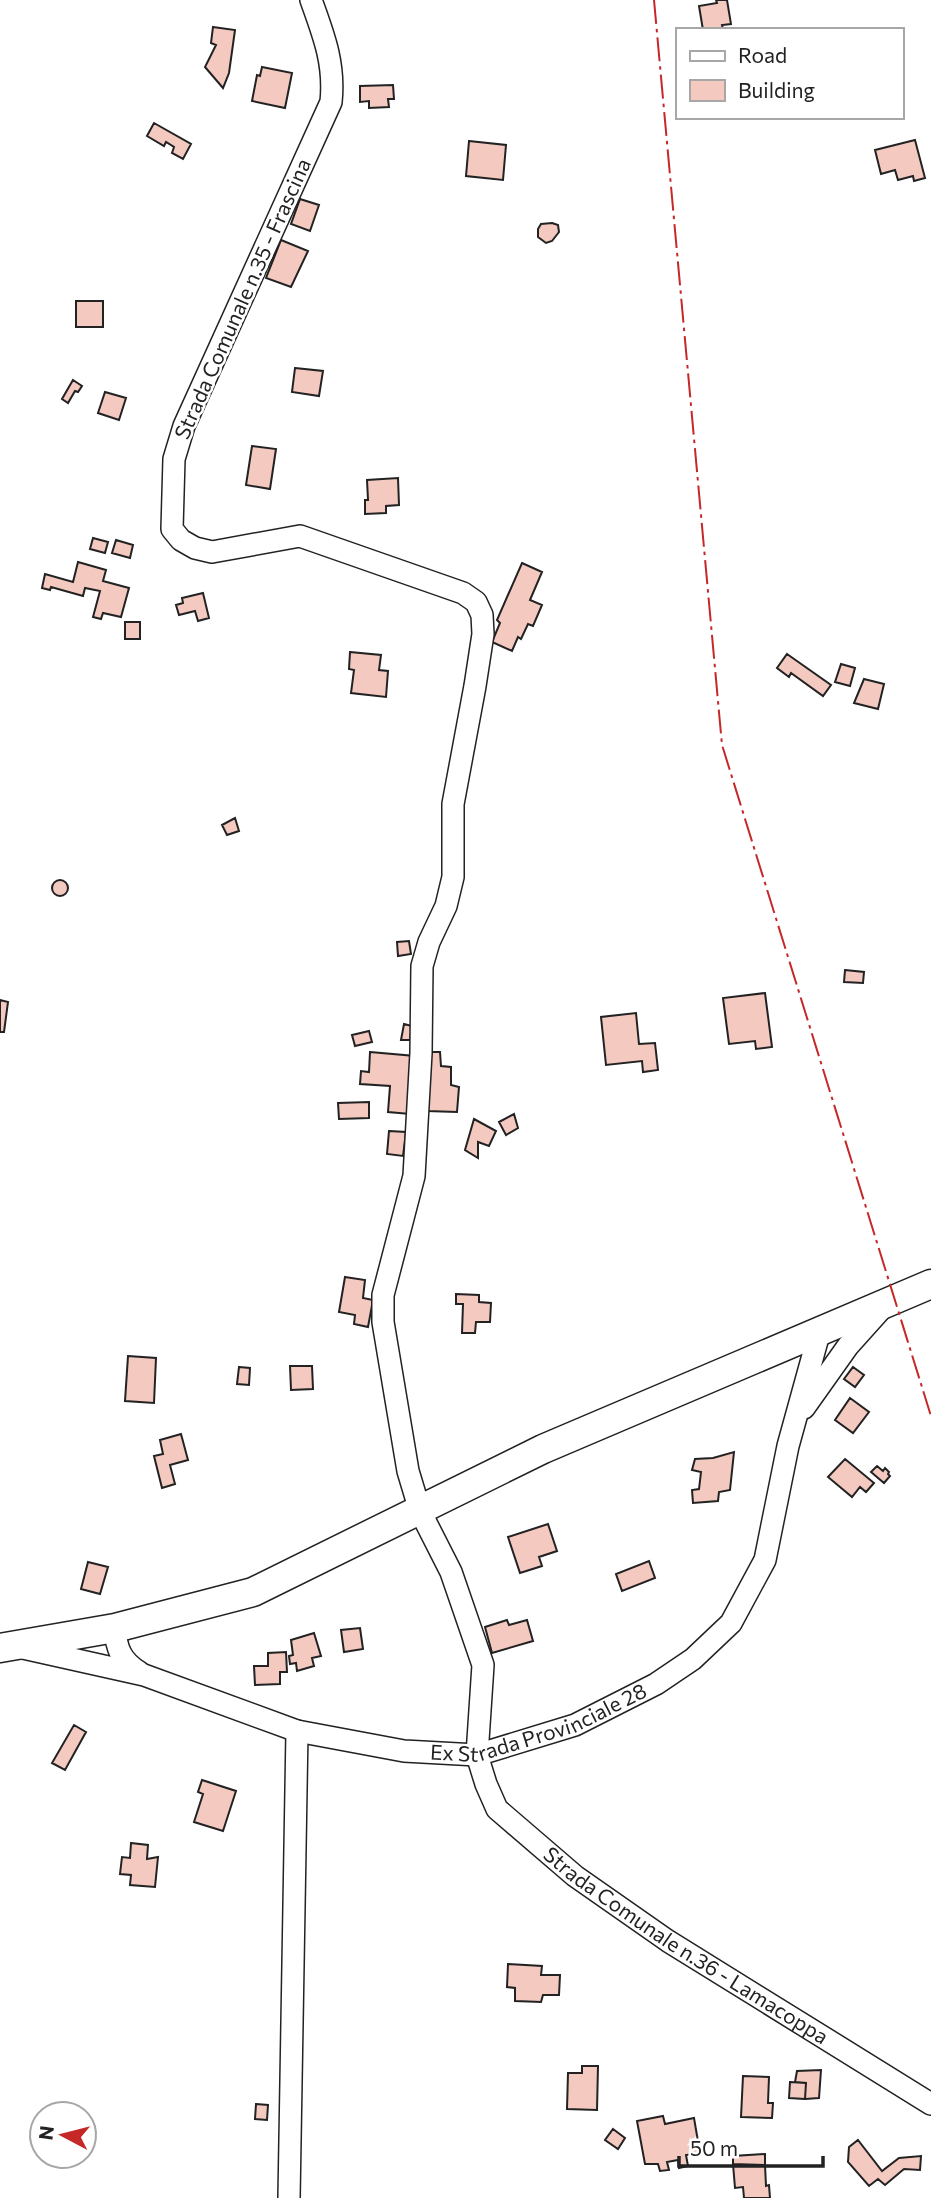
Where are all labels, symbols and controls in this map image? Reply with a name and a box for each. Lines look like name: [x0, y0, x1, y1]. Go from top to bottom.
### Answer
legend: [676, 28, 903, 119]
text: Road: [738, 42, 787, 67]
text: Building: [738, 77, 815, 102]
street label: Strada Comunale n.35 - Frascina: [168, 154, 315, 443]
street label: Ex Strada Provinciale 28: [430, 1677, 650, 1766]
street label: Strada Comunale n.36 - Lamacoppa: [539, 1841, 834, 2048]
north arrow: [28, 2100, 98, 2170]
text: N: [33, 2124, 58, 2141]
scale bar: [679, 2124, 822, 2168]
text: 50 m: [690, 2135, 738, 2160]

